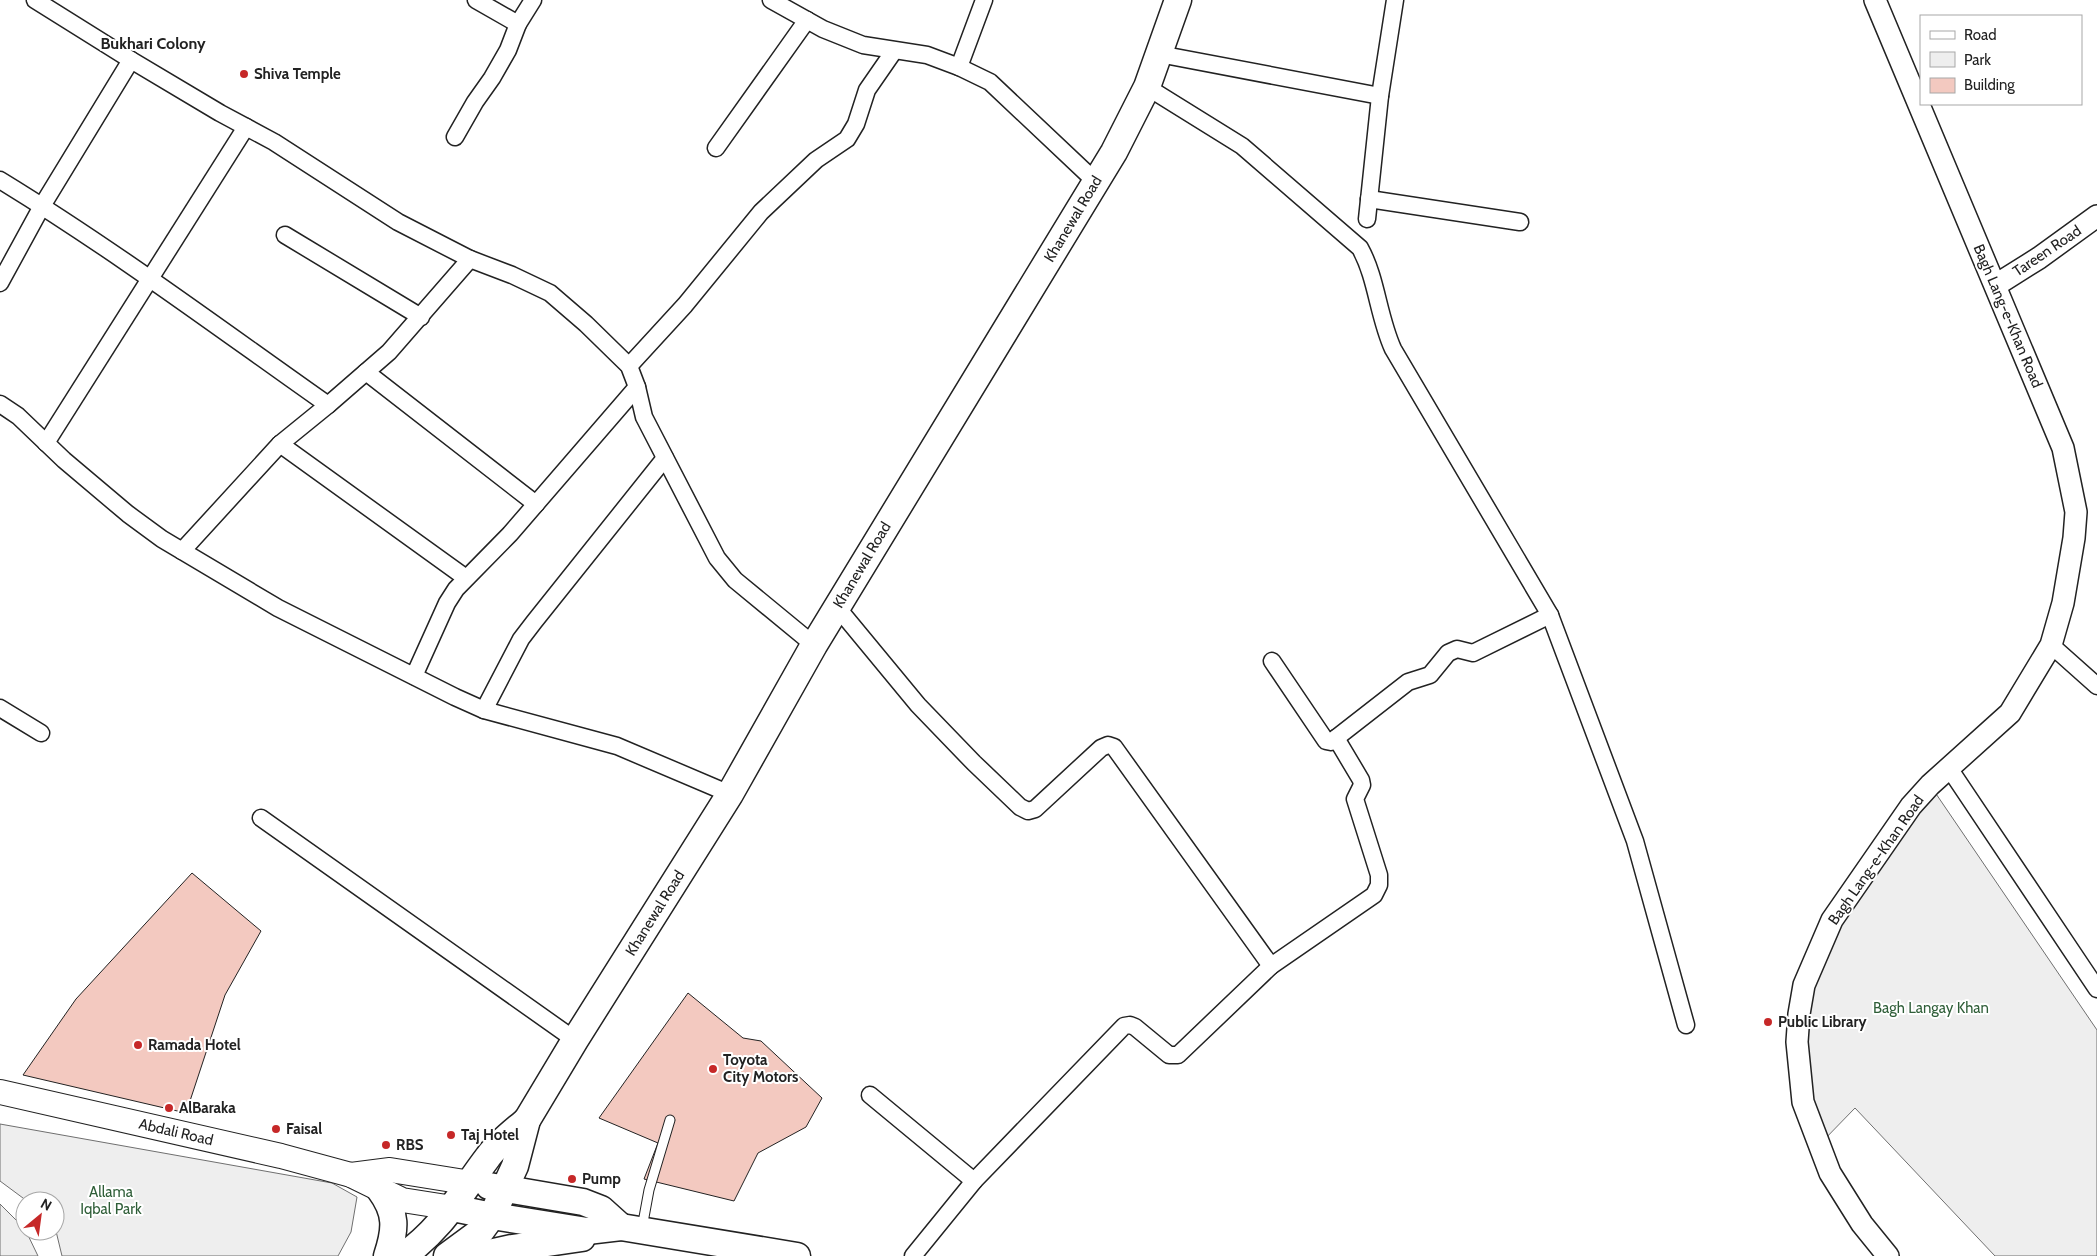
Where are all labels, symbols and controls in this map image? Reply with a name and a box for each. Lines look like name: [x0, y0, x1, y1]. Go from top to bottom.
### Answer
legend: [1920, 15, 2082, 105]
text: Road: [1964, 26, 1997, 44]
district label: Bukhari Colony: [100, 34, 206, 53]
text: Park: [1964, 51, 1991, 69]
place label: Shiva Temple: [254, 65, 341, 83]
marker: Shiva Temple: [238, 68, 250, 80]
text: Building: [1964, 76, 2015, 94]
street label: Khanewal Road: [1040, 173, 1106, 265]
street label: Tareen Road: [2009, 222, 2085, 280]
street label: Bagh Lang-e-Khan Road: [1970, 242, 2046, 390]
street label: Khanewal Road: [829, 519, 895, 611]
street label: Bagh Lang-e-Khan Road: [1824, 792, 1928, 928]
street label: Khanewal Road: [622, 867, 688, 959]
park label: Bagh Langay Khan: [1873, 999, 1989, 1017]
place label: Public Library: [1778, 1013, 1867, 1031]
marker: Public Library: [1762, 1016, 1774, 1028]
place label: Ramada Hotel: [148, 1036, 241, 1054]
marker: Ramada Hotel: [132, 1039, 144, 1051]
place label: Toyota City Motors: [723, 1051, 798, 1086]
marker: Toyota City Motors: [707, 1063, 719, 1075]
place label: AlBaraka: [179, 1099, 236, 1117]
marker: AlBaraka: [163, 1102, 175, 1114]
street label: Abdali Road: [137, 1115, 215, 1149]
place label: Faisal: [286, 1120, 322, 1138]
marker: Faisal: [270, 1123, 282, 1135]
place label: Taj Hotel: [461, 1126, 519, 1144]
marker: Taj Hotel: [445, 1129, 457, 1141]
place label: RBS: [396, 1136, 424, 1154]
marker: RBS: [380, 1139, 392, 1151]
place label: Pump: [582, 1170, 621, 1188]
marker: Pump: [566, 1173, 578, 1185]
park label: Allama Iqbal Park: [80, 1183, 142, 1218]
north arrow: [15, 1191, 65, 1241]
text: N: [38, 1194, 55, 1215]

